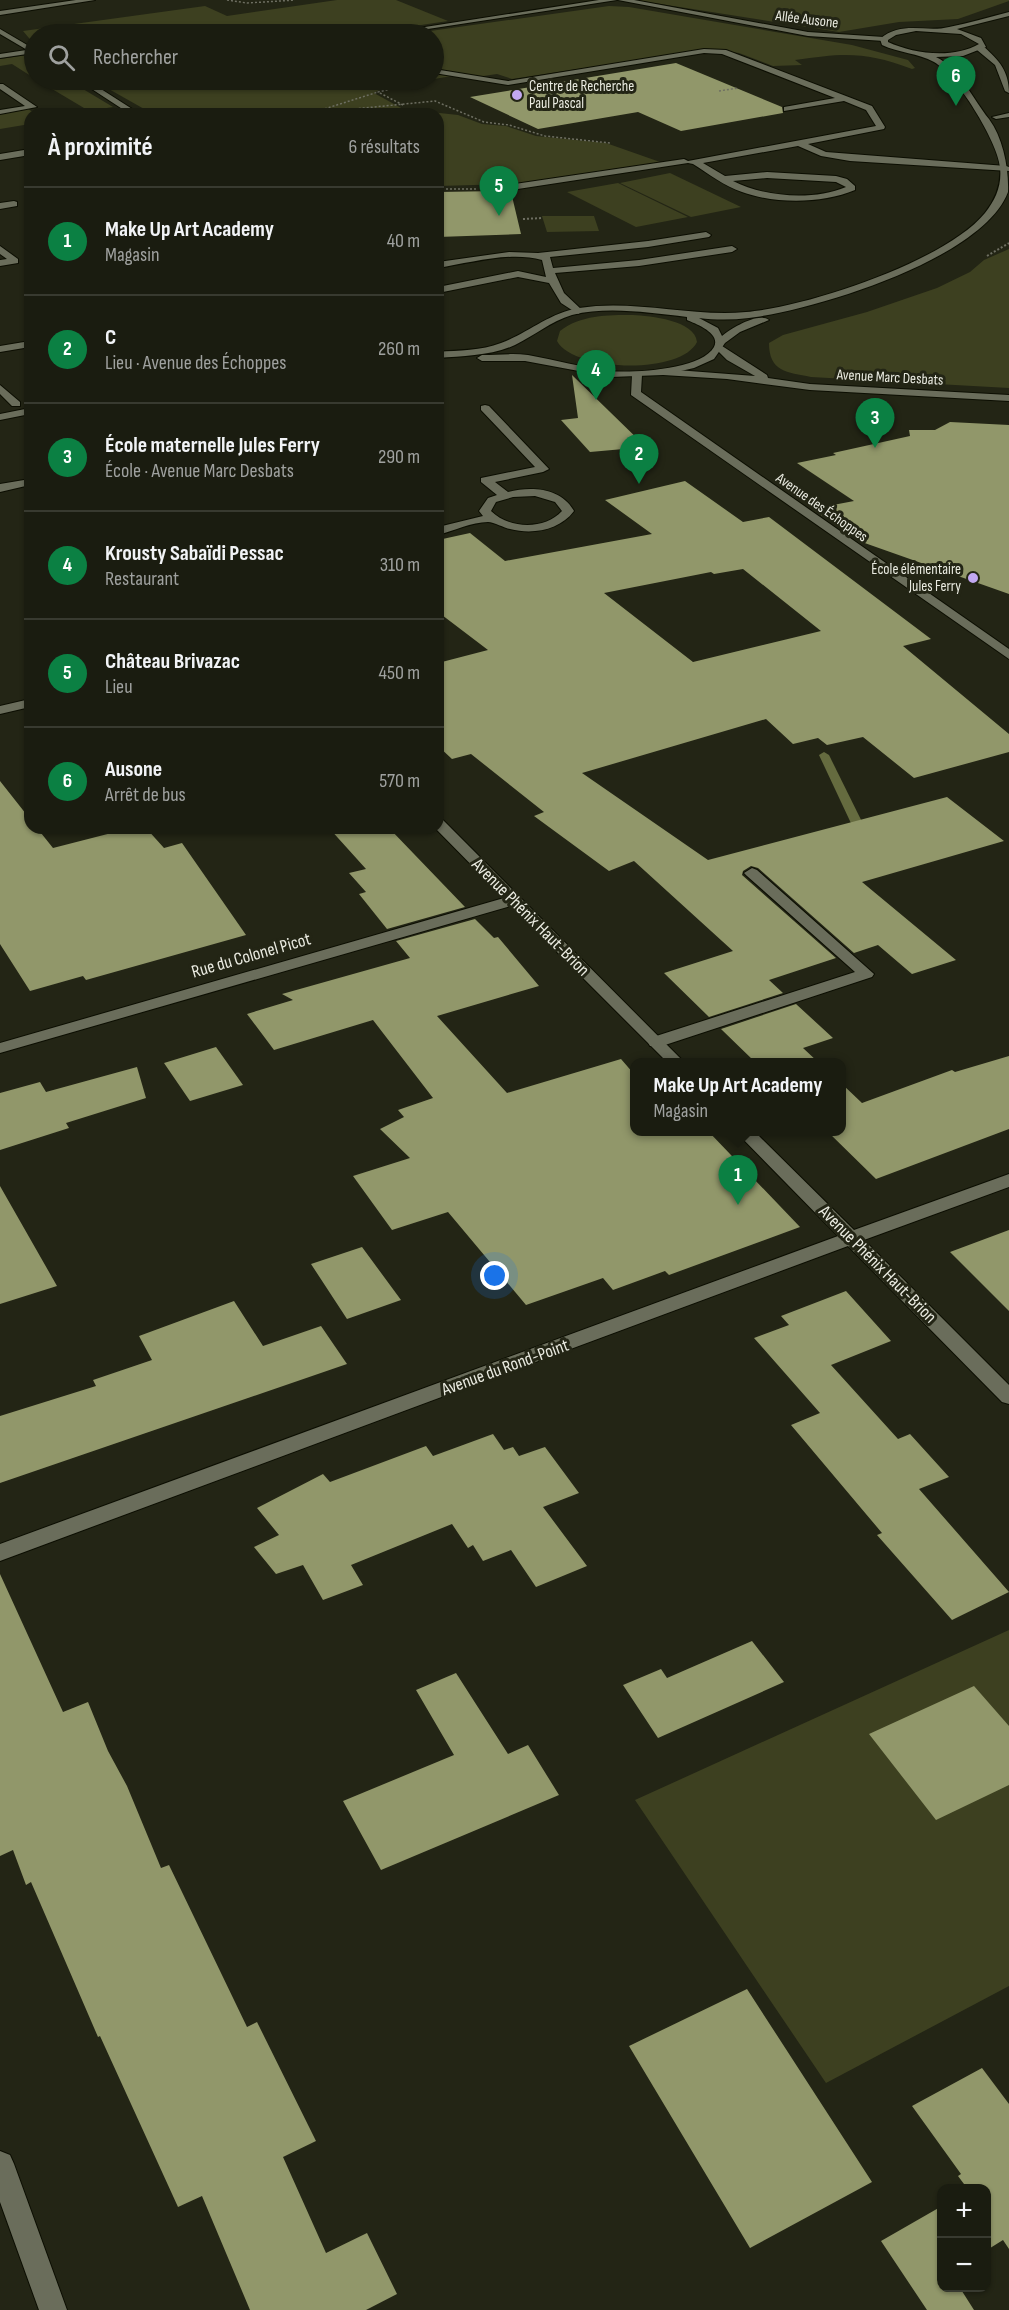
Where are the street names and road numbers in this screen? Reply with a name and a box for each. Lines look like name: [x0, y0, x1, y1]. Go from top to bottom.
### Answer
street label: Allée Ausone: [773, 6, 840, 33]
street label: Avenue Marc Desbats: [835, 365, 944, 390]
street label: Avenue des Échoppes: [771, 468, 871, 546]
street label: Avenue Phénix Haut-Brion: [467, 854, 594, 980]
street label: Rue du Colonel Picot: [189, 928, 314, 983]
street label: Avenue Phénix Haut-Brion: [814, 1201, 941, 1327]
street label: Avenue du Rond-Point: [438, 1335, 572, 1401]

